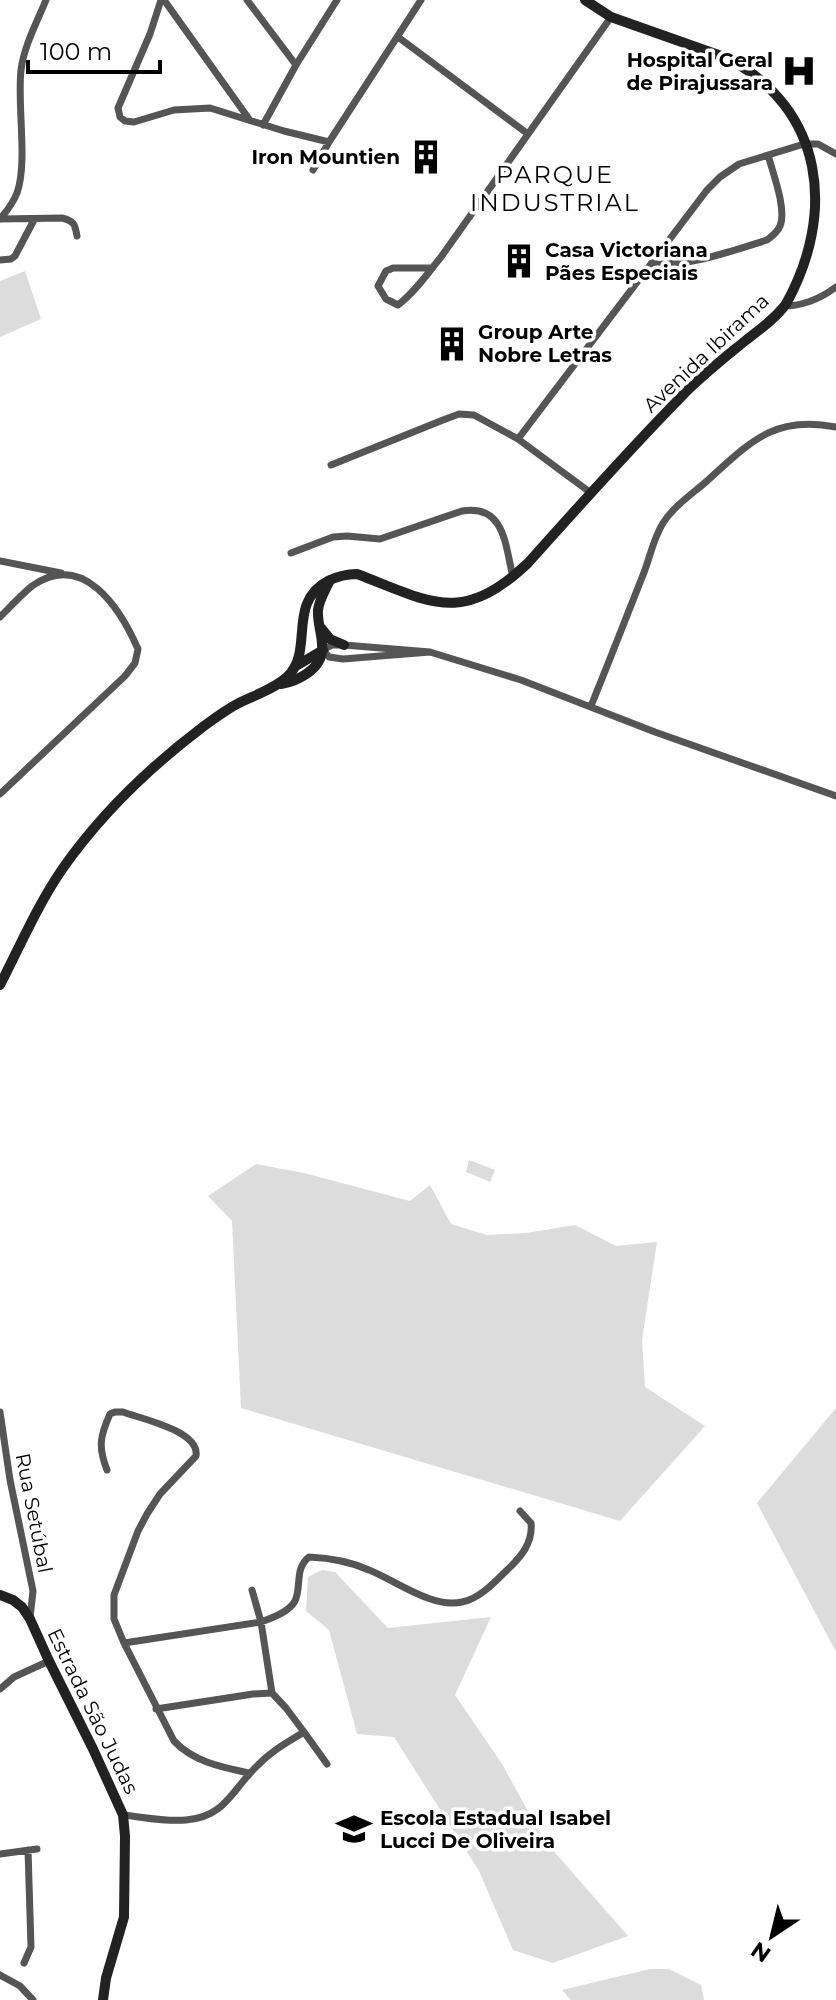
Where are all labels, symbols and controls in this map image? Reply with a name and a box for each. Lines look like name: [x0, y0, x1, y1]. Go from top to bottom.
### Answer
scale bar: [28, 24, 160, 74]
text: 100 m: [40, 37, 112, 66]
place label: Hospital Geral de Pirajussara: [626, 48, 773, 95]
hospital icon: Hospital Geral de Pirajussara: [780, 52, 818, 90]
building icon: Iron Mountien: [407, 138, 445, 176]
place label: Iron Mountien: [251, 145, 400, 169]
district label: PARQUE INDUSTRIAL: [470, 160, 640, 217]
place label: Casa Victoriana Pães Especiais: [545, 238, 708, 285]
building icon: Casa Victoriana Pães Especiais: [500, 242, 538, 280]
street label: Avenida Ibirama: [638, 289, 774, 417]
place label: Group Arte Nobre Letras: [478, 320, 612, 367]
building icon: Group Arte Nobre Letras: [433, 325, 471, 363]
street label: Rua Setúbal: [11, 1451, 57, 1575]
street label: Estrada São Judas: [43, 1624, 144, 1798]
place label: Escola Estadual Isabel Lucci De Oliveira: [380, 1806, 611, 1853]
school or university icon: Escola Estadual Isabel Lucci De Oliveira: [335, 1810, 373, 1848]
north arrow: [732, 1896, 812, 1976]
text: N: [746, 1936, 776, 1968]

